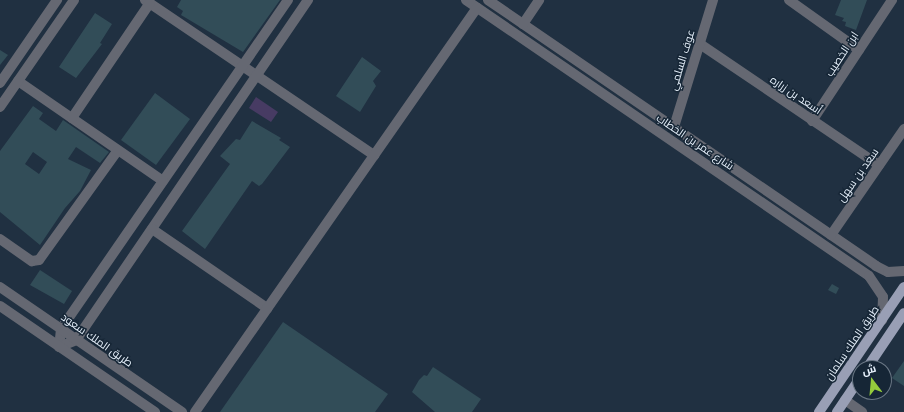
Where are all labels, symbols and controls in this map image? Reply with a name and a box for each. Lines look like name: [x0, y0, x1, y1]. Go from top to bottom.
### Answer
street label: عوف السلمي: [666, 28, 698, 92]
street label: ابن الخصيب: [823, 29, 861, 79]
street label: أسعد بن زراره: [768, 73, 824, 117]
street label: شارع عمر بن الخطاب: [654, 111, 736, 173]
street label: سعد بن سهل: [835, 146, 881, 204]
street label: طريق الملك سلمان: [822, 303, 882, 383]
street label: طريق الملك سعود: [59, 310, 135, 370]
north arrow: [852, 360, 892, 400]
text: ش: [860, 361, 878, 378]

